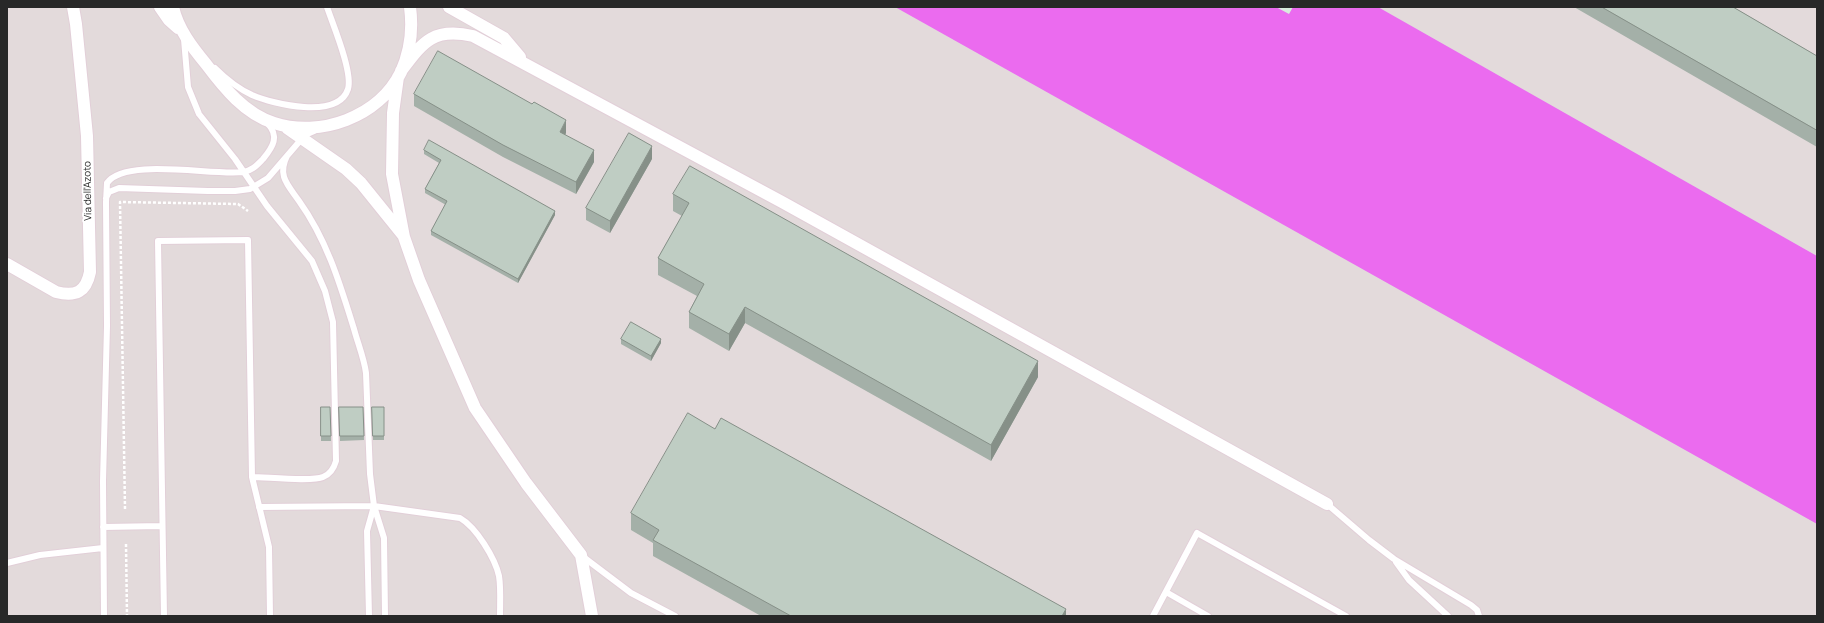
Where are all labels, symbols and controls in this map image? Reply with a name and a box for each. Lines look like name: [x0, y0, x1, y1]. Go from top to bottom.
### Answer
street label: Via dell'Azoto: [81, 161, 95, 221]

